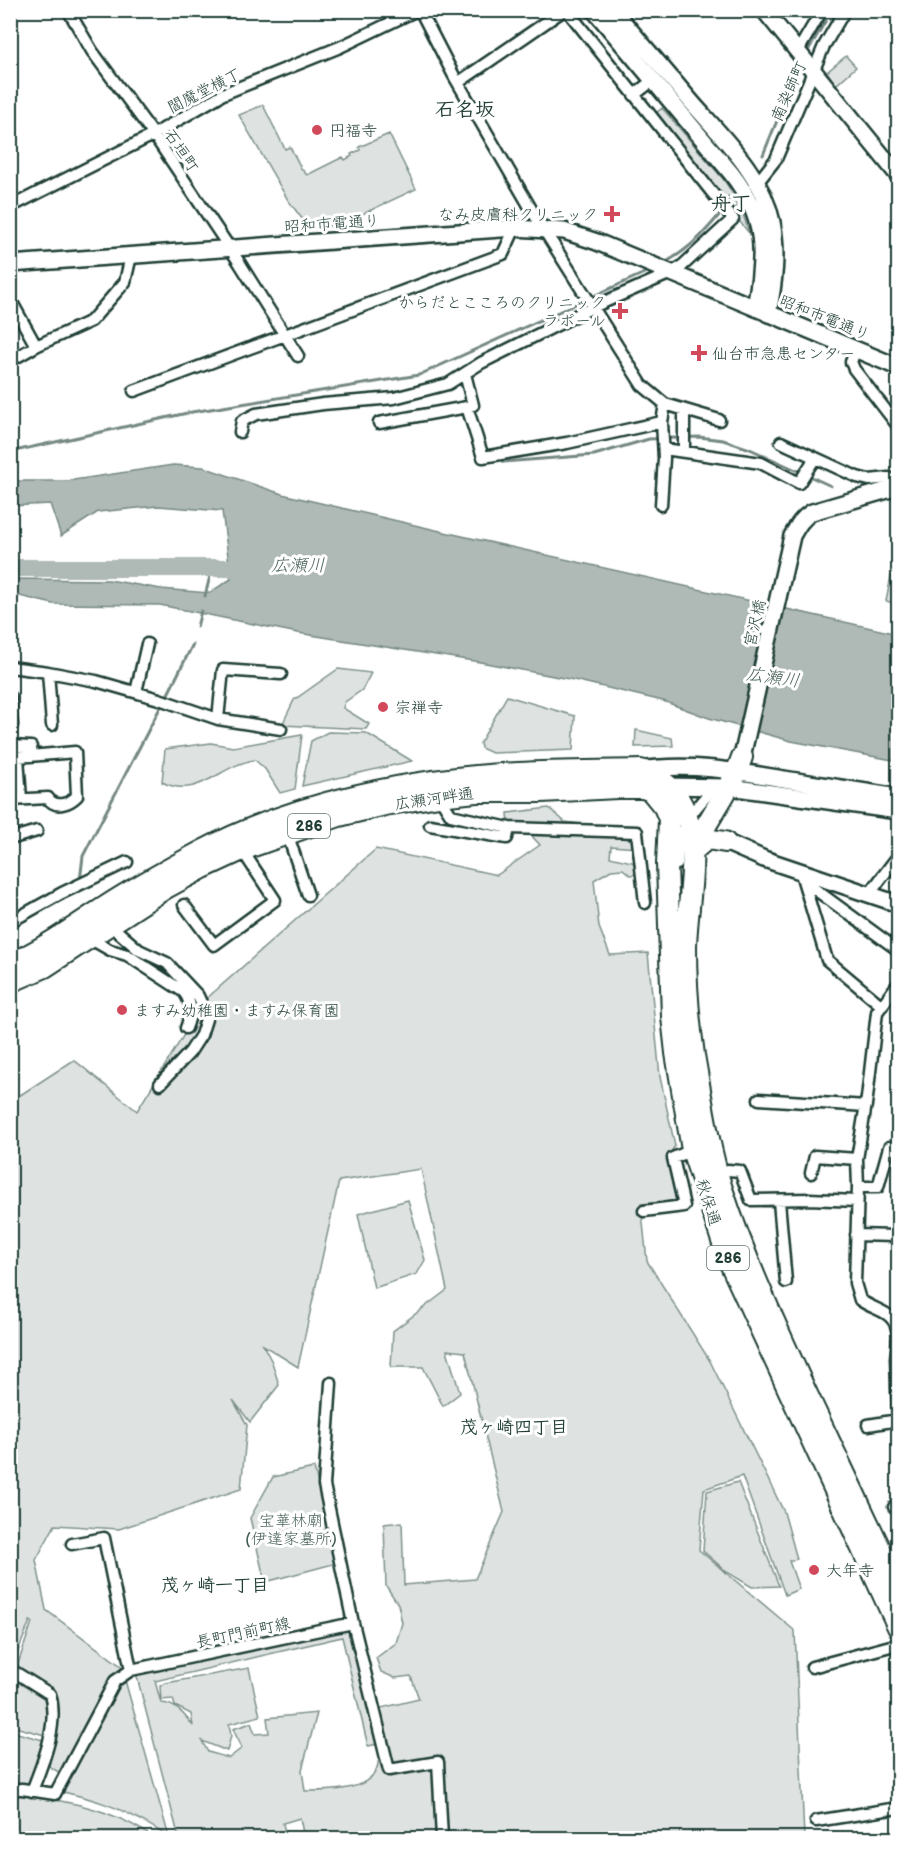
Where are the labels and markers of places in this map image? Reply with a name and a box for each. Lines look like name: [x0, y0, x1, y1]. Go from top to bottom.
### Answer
place label: 円福寺: [329, 122, 377, 141]
marker: 円福寺: [310, 123, 324, 137]
marker: なみ皮膚科クリニック: [603, 205, 621, 223]
place label: なみ皮膚科クリニック: [438, 206, 598, 225]
place label: からだとこころのクリニック ラポール: [398, 294, 606, 331]
marker: からだとこころのクリニック ラポール: [611, 302, 629, 320]
marker: 仙台市急患センター: [690, 344, 708, 362]
place label: 仙台市急患センター: [712, 345, 855, 364]
place label: 宗禅寺: [395, 699, 443, 718]
marker: 宗禅寺: [376, 700, 390, 714]
place label: ますみ幼稚園・ますみ保育園: [134, 1002, 339, 1021]
marker: ますみ幼稚園・ますみ保育園: [115, 1003, 129, 1017]
place label: 大年寺: [826, 1562, 874, 1581]
marker: 大年寺: [807, 1563, 821, 1577]

